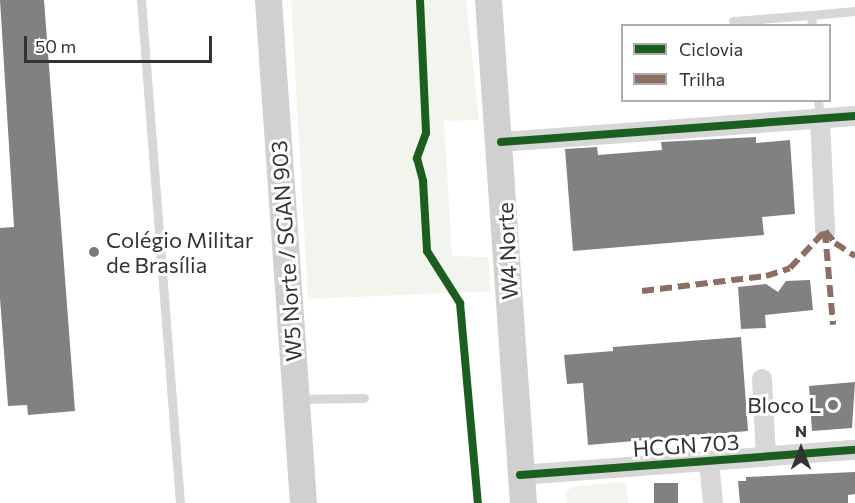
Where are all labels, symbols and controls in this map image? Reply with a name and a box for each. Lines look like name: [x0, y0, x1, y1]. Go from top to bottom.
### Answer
scale bar: [27, 24, 214, 62]
legend: [621, 24, 831, 102]
text: 50 m: [35, 35, 76, 57]
text: Ciclovia: [679, 38, 743, 60]
text: Trilha: [679, 68, 725, 90]
street label: W5 Norte / SGAN 903: [265, 140, 307, 362]
street label: W4 Norte: [491, 202, 523, 300]
place label: Colégio Militar de Brasília: [106, 226, 254, 278]
marker: Colégio Militar de Brasília: [87, 245, 101, 259]
place label: Bloco L: [747, 392, 821, 418]
marker: Bloco L: [826, 398, 840, 412]
north arrow: [771, 419, 831, 479]
text: N: [795, 421, 807, 440]
street label: HCGN 703: [632, 428, 740, 462]

